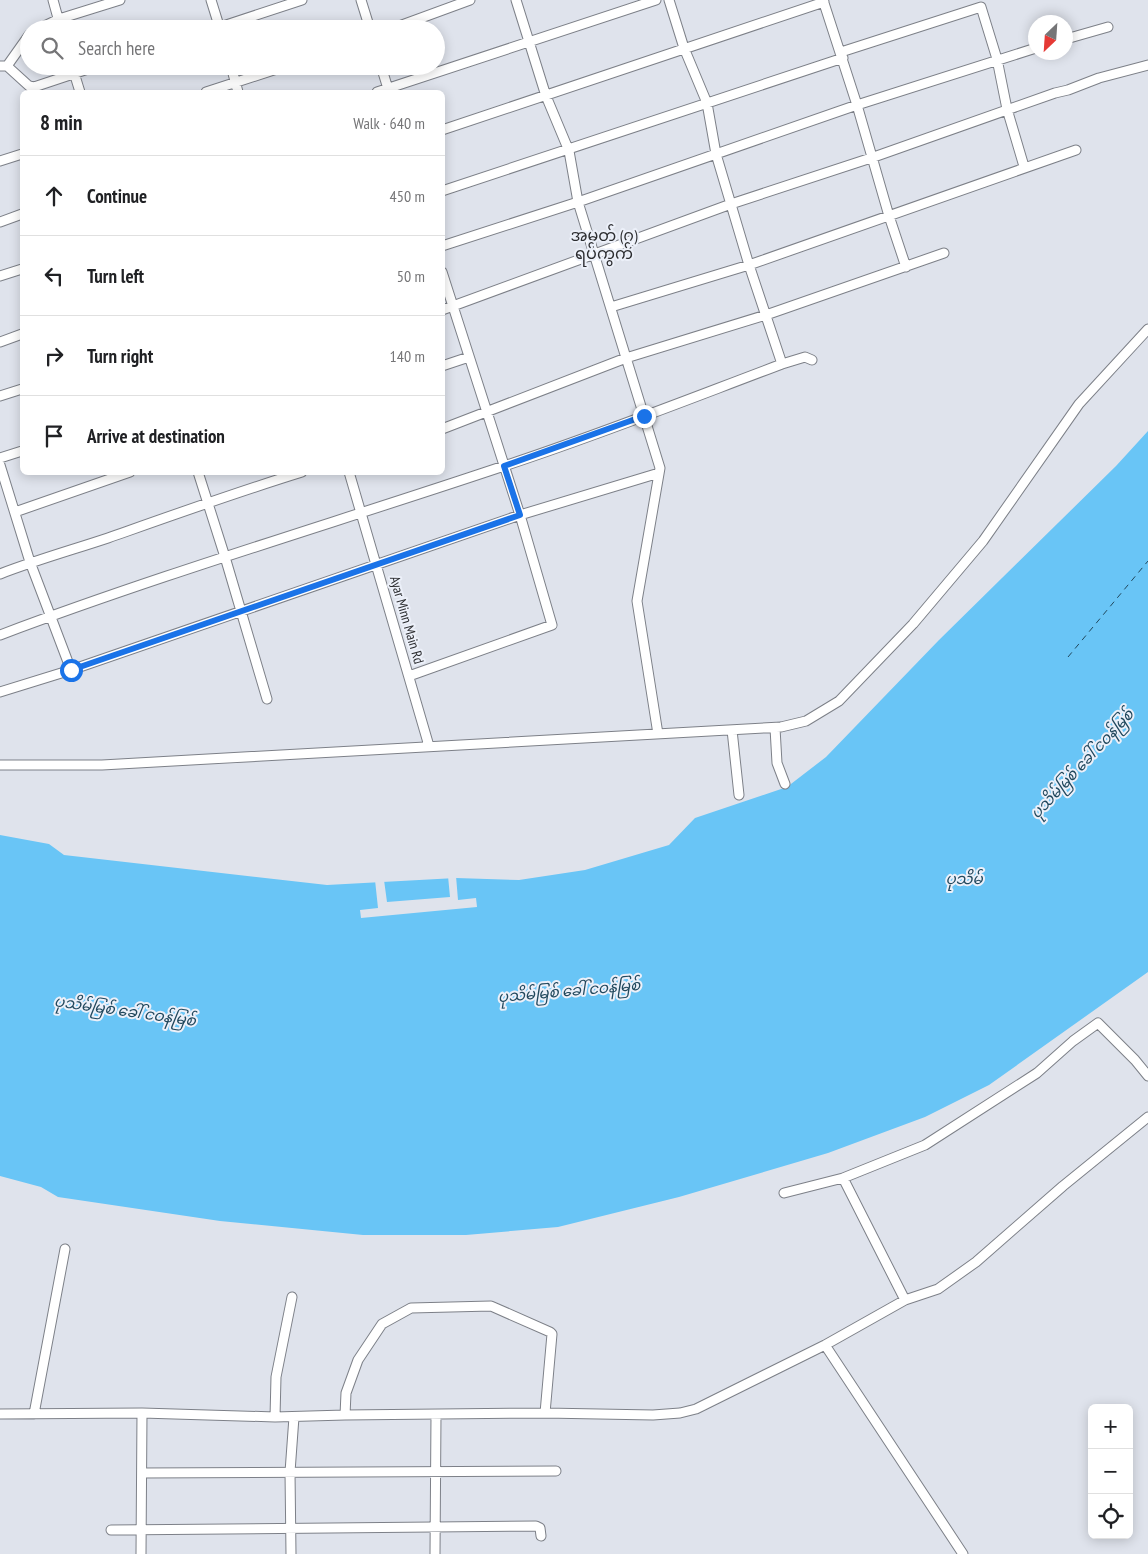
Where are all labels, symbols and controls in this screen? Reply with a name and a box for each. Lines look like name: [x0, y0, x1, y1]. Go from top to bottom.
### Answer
north arrow: [1028, 15, 1073, 60]
search box: [20, 20, 445, 75]
icon: search: [38, 34, 66, 62]
text: Search here: [78, 36, 155, 60]
text: 8 min: [40, 109, 82, 136]
text: Walk · 640 m: [353, 113, 425, 133]
icon: ahead: [40, 182, 68, 210]
text: Continue: [87, 184, 147, 208]
text: 450 m: [390, 186, 425, 206]
district label: အမှတ် (၇) ရပ်ကွက်: [570, 224, 638, 267]
icon: left: [40, 262, 68, 290]
text: Turn left: [87, 264, 144, 288]
text: 50 m: [397, 266, 425, 286]
icon: right: [40, 342, 68, 370]
text: Turn right: [87, 344, 153, 368]
text: 140 m: [390, 346, 425, 366]
route end: [633, 405, 656, 428]
icon: arrive: [40, 422, 68, 450]
text: Arrive at destination: [87, 424, 225, 448]
street label: Ayar Minn Main Rd: [386, 574, 428, 666]
route start: [60, 659, 83, 682]
water label: ပုသိမ်မြစ် ခေါ် ငဝန်မြစ်: [1025, 703, 1140, 824]
water label: ပုသိမ်: [945, 868, 984, 891]
water label: ပုသိမ်မြစ် ခေါ် ငဝန်မြစ်: [497, 974, 643, 1009]
water label: ပုသိမ်မြစ် ခေါ် ငဝန်မြစ်: [53, 990, 199, 1033]
map controls: [1088, 1404, 1133, 1539]
button: +: [1088, 1404, 1133, 1449]
button: −: [1088, 1449, 1133, 1494]
button: locate: [1088, 1494, 1133, 1539]

